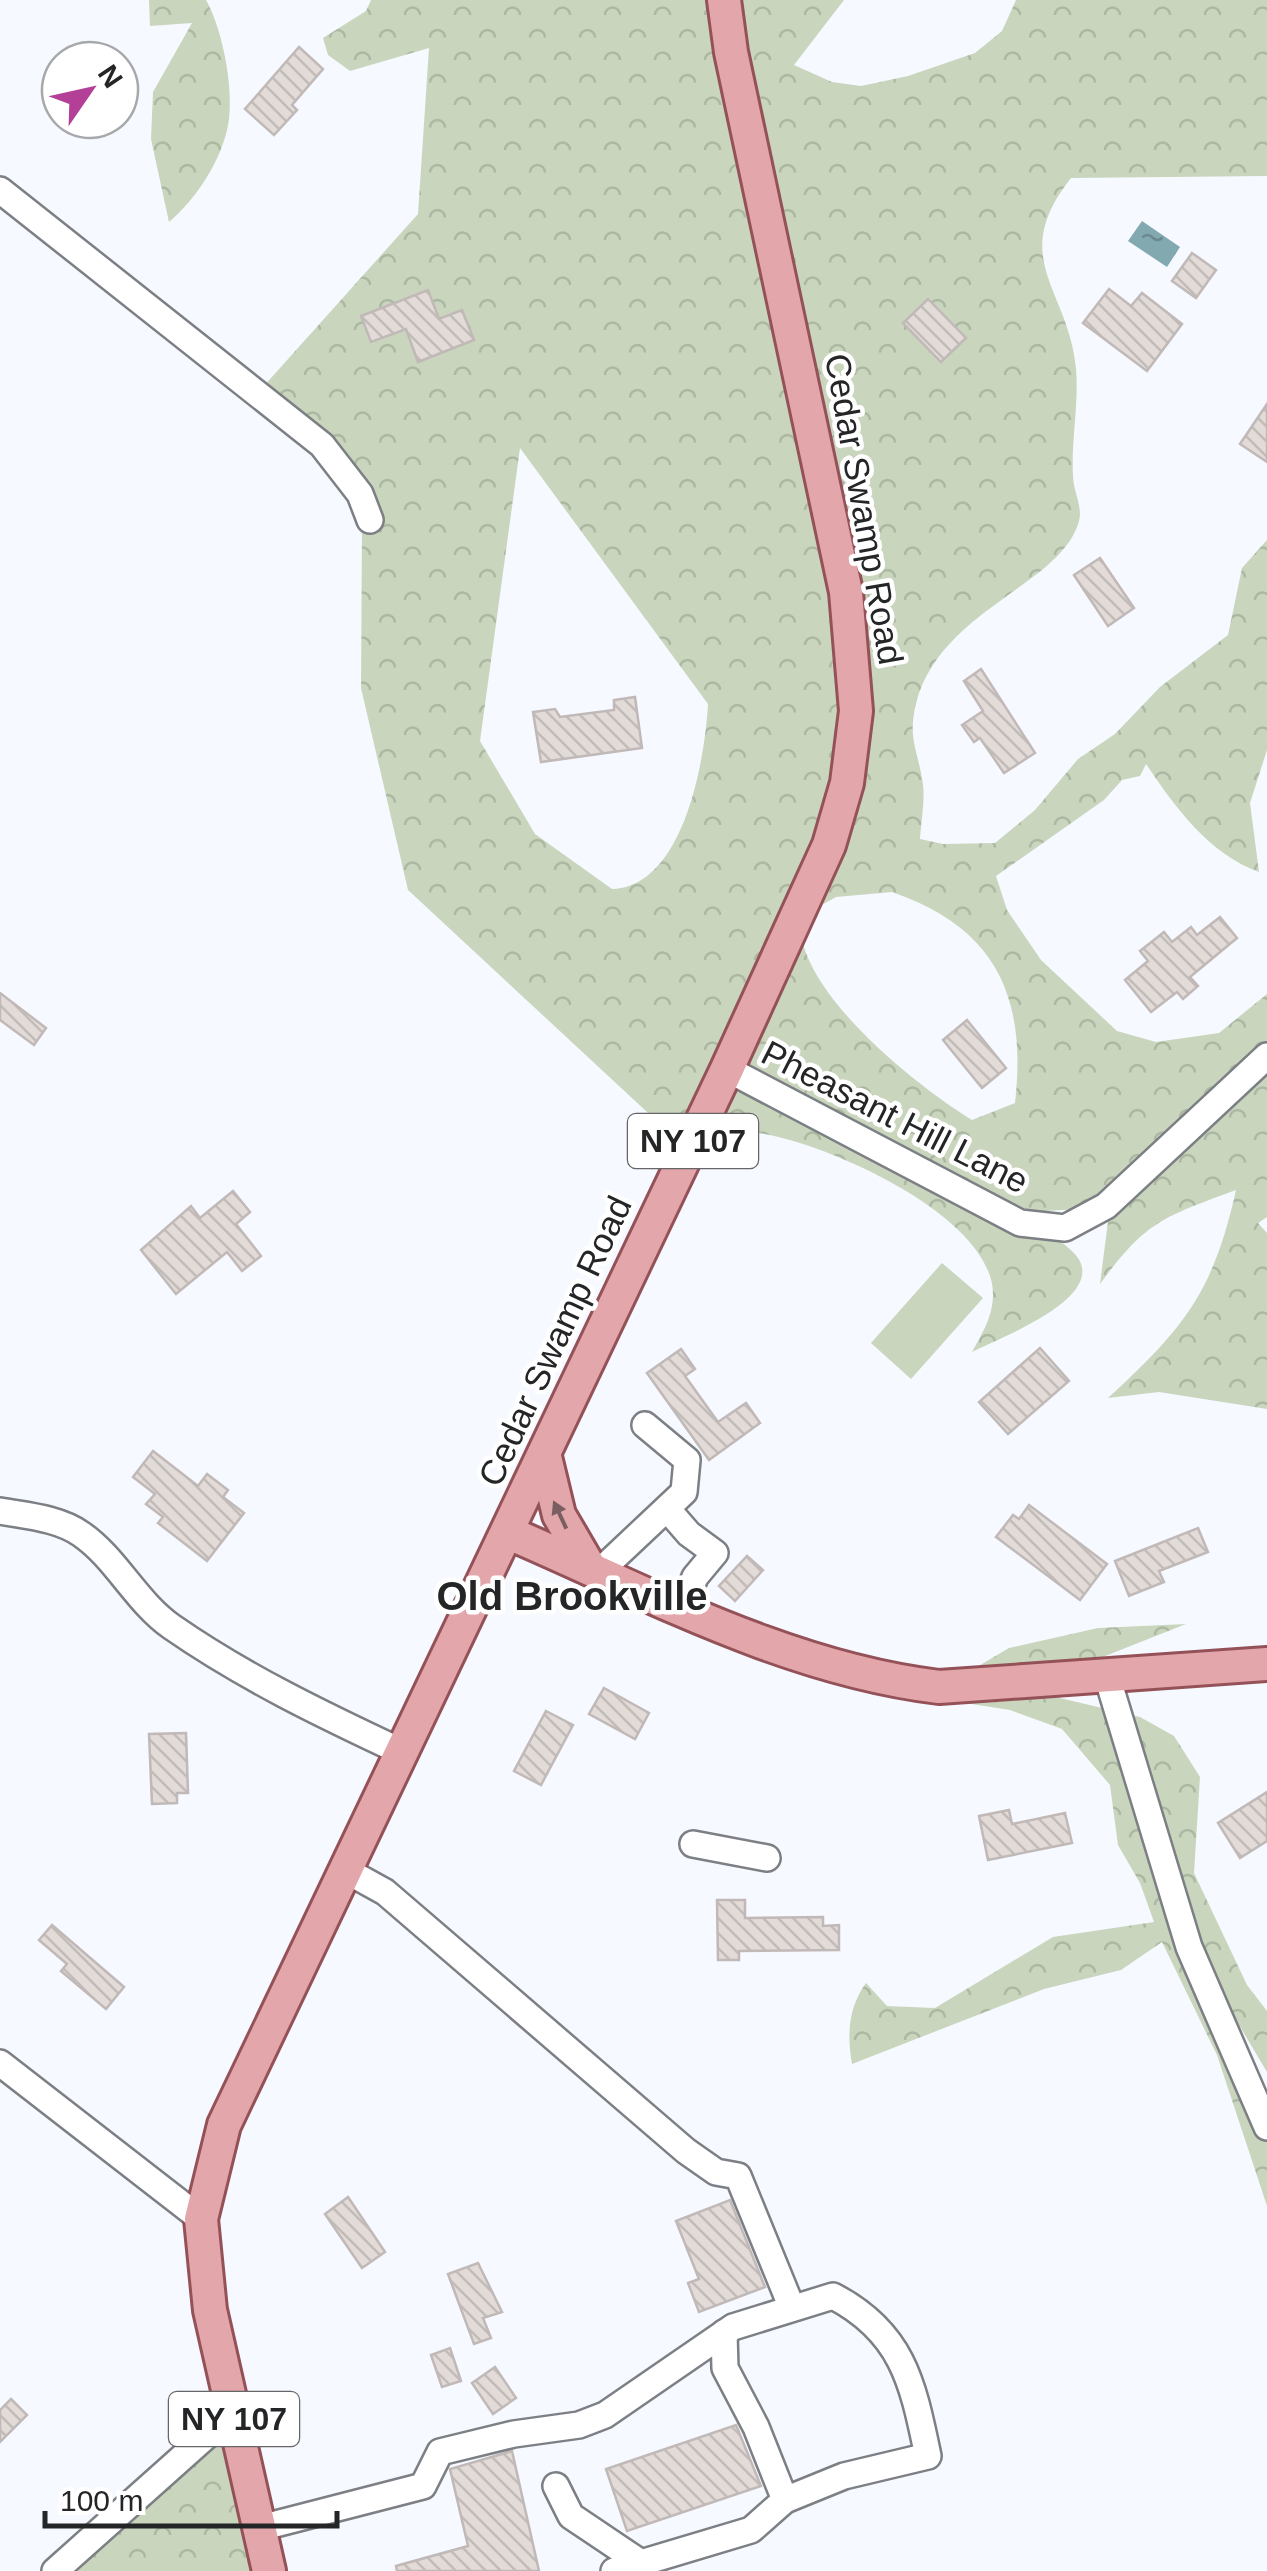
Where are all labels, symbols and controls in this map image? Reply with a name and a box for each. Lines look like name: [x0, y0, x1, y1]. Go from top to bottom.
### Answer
north arrow: [40, 40, 140, 140]
text: N: [92, 59, 129, 93]
street label: Cedar Swamp Road: [818, 350, 911, 667]
street label: Pheasant Hill Lane: [755, 1032, 1035, 1201]
road number: NY 107: [628, 1114, 758, 1168]
street label: Cedar Swamp Road: [470, 1190, 639, 1492]
one-way arrow: [552, 1500, 569, 1529]
district label: Old Brookville: [436, 1574, 708, 1618]
road number: NY 107: [169, 2392, 299, 2446]
scale bar: [45, 2466, 338, 2528]
text: 100 m: [60, 2484, 143, 2517]

